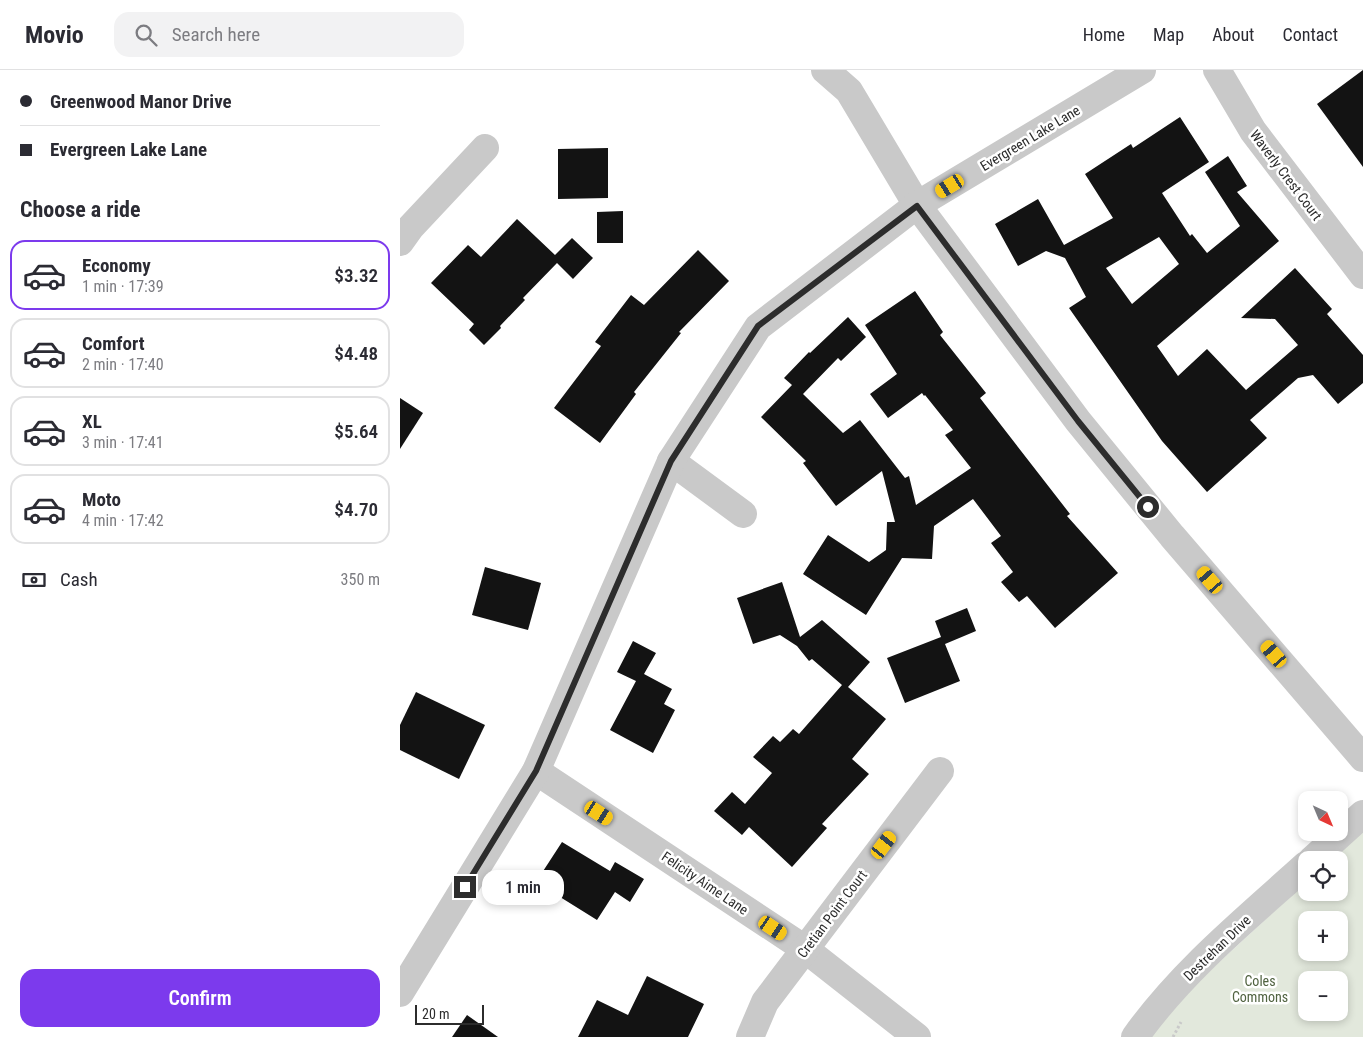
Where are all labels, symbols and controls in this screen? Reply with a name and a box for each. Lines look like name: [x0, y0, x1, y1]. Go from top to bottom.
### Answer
search box: [114, 12, 464, 57]
text: Movio: [25, 21, 84, 49]
icon: search: [132, 21, 160, 49]
text: Search here: [172, 23, 260, 46]
text: Home: [1083, 24, 1125, 45]
text: Map: [1153, 24, 1184, 45]
text: About: [1212, 24, 1254, 45]
text: Contact: [1282, 24, 1338, 45]
text: Greenwood Manor Drive: [50, 90, 232, 113]
street label: Evergreen Lake Lane: [977, 102, 1083, 174]
street label: Waverly Crest Court: [1247, 127, 1325, 223]
text: Evergreen Lake Lane: [50, 138, 207, 161]
car: [933, 172, 966, 200]
text: Choose a ride: [20, 197, 141, 222]
icon: car: [22, 253, 67, 298]
text: Economy: [82, 254, 151, 277]
text: $3.32: [334, 264, 378, 287]
text: 1 min · 17:39: [82, 277, 164, 296]
icon: car: [22, 331, 67, 376]
text: Comfort: [82, 332, 145, 355]
text: $4.48: [334, 342, 378, 365]
text: 2 min · 17:40: [82, 355, 164, 374]
icon: car: [22, 409, 67, 454]
text: XL: [82, 410, 102, 433]
text: $5.64: [334, 420, 378, 443]
text: 3 min · 17:41: [82, 433, 164, 452]
icon: car: [22, 487, 67, 532]
text: Moto: [82, 488, 121, 511]
route start: [1137, 496, 1159, 518]
text: $4.70: [334, 498, 378, 521]
text: 4 min · 17:42: [82, 511, 164, 530]
car: [1194, 564, 1225, 596]
icon: cash: [20, 566, 48, 594]
text: Cash: [60, 568, 98, 591]
text: 350 m: [341, 570, 380, 589]
car: [1258, 638, 1289, 670]
north arrow: [1298, 791, 1348, 841]
map controls: [1298, 791, 1348, 1021]
car: [582, 799, 615, 827]
car: [868, 829, 899, 861]
street label: Felicity Aime Lane: [659, 848, 752, 918]
button: locate: [1298, 851, 1348, 901]
street label: Cretian Point Court: [794, 867, 870, 961]
callout: 1 min: [482, 870, 565, 904]
route end: [454, 876, 476, 898]
text: 1 min: [505, 878, 541, 897]
button: +: [1298, 911, 1348, 961]
street label: Destrehan Drive: [1180, 912, 1254, 984]
car: [756, 913, 789, 943]
button: Confirm: [20, 969, 380, 1027]
button: −: [1298, 971, 1348, 1021]
park label: Coles Commons: [1232, 973, 1288, 1005]
scale bar: [415, 1002, 484, 1025]
text: 20 m: [422, 1006, 450, 1022]

